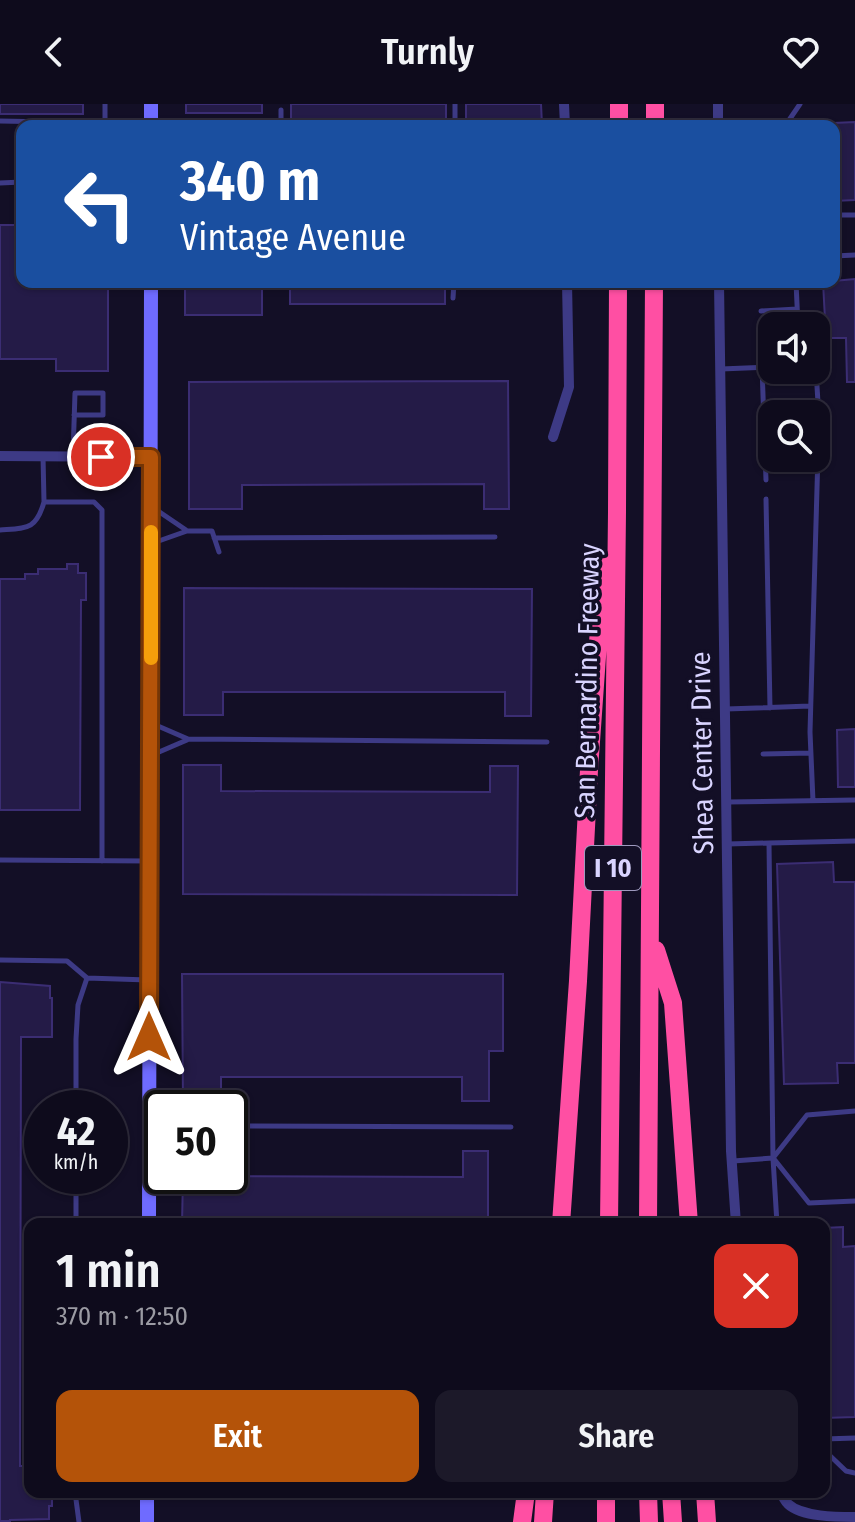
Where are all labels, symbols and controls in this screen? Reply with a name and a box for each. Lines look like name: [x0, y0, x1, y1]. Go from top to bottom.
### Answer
icon: back: [32, 30, 76, 74]
text: Turnly: [381, 30, 474, 74]
icon: heart: [779, 30, 823, 74]
text: 340 m: [180, 148, 320, 215]
icon: left: [48, 152, 152, 256]
text: Vintage Avenue: [180, 216, 406, 260]
map controls: [758, 312, 830, 472]
button: sound: [758, 312, 830, 384]
button: search: [758, 400, 830, 472]
pin: [67, 423, 135, 491]
icon: arrive: [79, 435, 123, 479]
street label: San Bernardino Freeway: [568, 543, 606, 819]
street label: Shea Center Drive: [684, 651, 720, 855]
road number: I 10: [585, 846, 641, 890]
position arrow: [107, 995, 191, 1079]
speed limit sign: 50: [144, 1090, 248, 1194]
text: 42: [57, 1108, 95, 1156]
text: km/h: [54, 1150, 98, 1174]
text: 1 min: [56, 1242, 161, 1300]
button: close: [714, 1244, 798, 1328]
text: 370 m · 12:50: [56, 1301, 188, 1332]
button: Exit: [56, 1390, 419, 1482]
button: Share: [435, 1390, 798, 1482]

